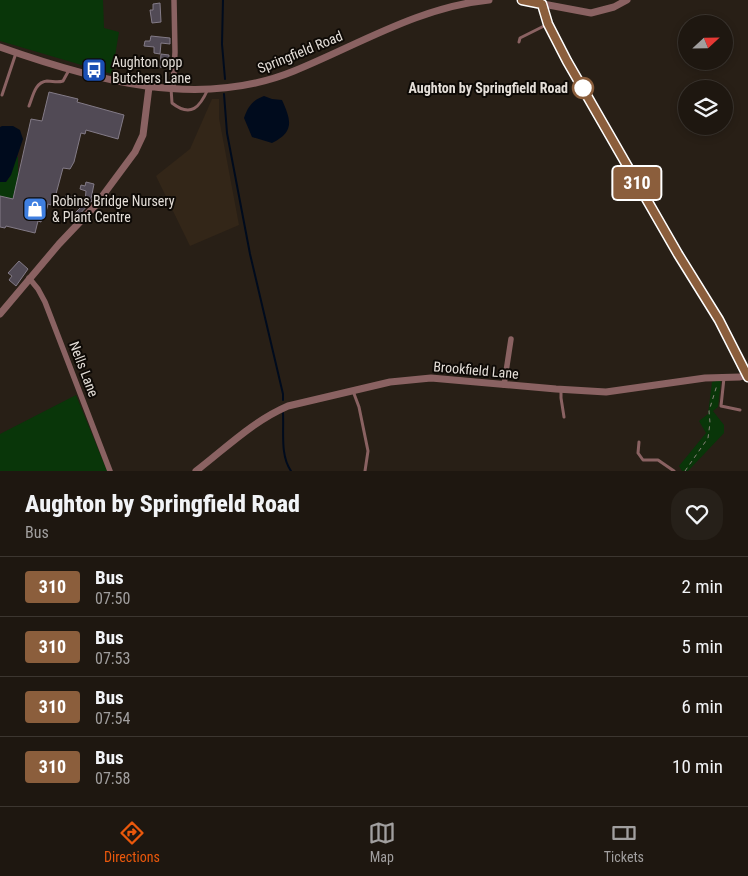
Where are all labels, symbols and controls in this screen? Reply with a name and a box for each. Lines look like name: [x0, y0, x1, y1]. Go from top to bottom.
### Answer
north arrow: [678, 15, 732, 70]
map controls: [678, 15, 733, 135]
street label: Springfield Road: [255, 28, 345, 76]
place label: Aughton opp Butchers Lane: [112, 54, 191, 86]
bus stop icon: Aughton opp Butchers Lane: [81, 57, 107, 83]
marker: Aughton by Springfield Road: [572, 77, 594, 99]
place label: Aughton by Springfield Road: [409, 80, 568, 96]
button: layers: [678, 80, 733, 135]
line badge: 310: [608, 167, 666, 199]
text: 310: [623, 172, 651, 193]
place label: Robins Bridge Nursery & Plant Centre: [52, 193, 175, 225]
shop icon: Robins Bridge Nursery & Plant Centre: [22, 196, 48, 222]
street label: Nells Lane: [66, 339, 102, 399]
street label: Brookfield Lane: [433, 358, 520, 382]
button: heart: [671, 488, 723, 540]
text: Aughton by Springfield Road: [25, 490, 300, 518]
text: Bus: [25, 523, 49, 542]
text: Bus: [95, 566, 124, 589]
text: 2 min: [681, 575, 723, 598]
text: 310: [39, 576, 66, 597]
text: 07:50: [95, 589, 130, 608]
text: Bus: [95, 626, 124, 649]
text: 5 min: [681, 635, 723, 658]
text: 310: [39, 636, 66, 657]
text: 07:53: [95, 649, 130, 668]
text: Bus: [95, 686, 124, 709]
text: 6 min: [681, 695, 723, 718]
text: 310: [39, 696, 66, 717]
text: 07:54: [95, 709, 130, 728]
text: Bus: [95, 746, 124, 769]
text: 10 min: [672, 755, 723, 778]
text: 310: [39, 756, 66, 777]
text: 07:58: [95, 769, 130, 788]
tab: Directions: [104, 819, 160, 865]
tab: Map: [368, 819, 396, 865]
tab: Tickets: [604, 819, 644, 865]

